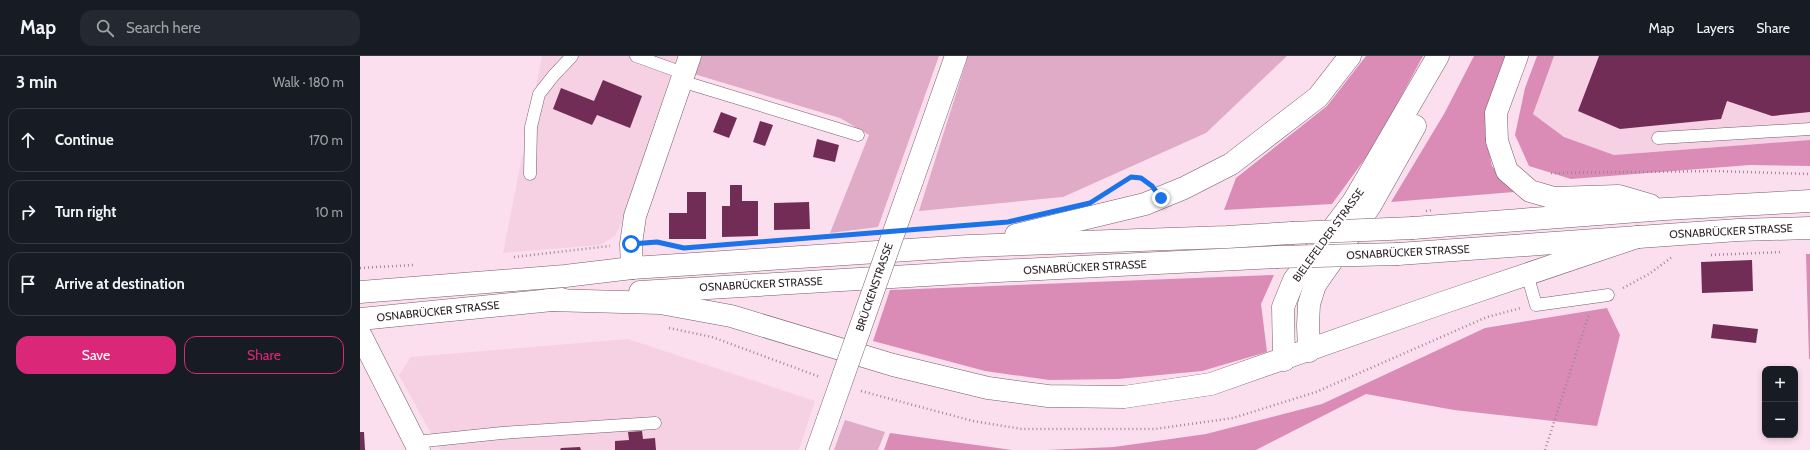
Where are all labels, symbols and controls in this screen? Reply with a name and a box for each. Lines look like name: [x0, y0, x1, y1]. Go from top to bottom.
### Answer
search box: [80, 10, 360, 46]
text: Map: [20, 16, 56, 39]
icon: search: [94, 17, 116, 39]
text: Search here: [126, 19, 201, 37]
text: Map: [1649, 19, 1674, 37]
text: Layers: [1696, 19, 1734, 37]
text: Share: [1756, 19, 1790, 37]
text: 3 min: [16, 72, 57, 92]
text: Walk · 180 m: [273, 74, 344, 90]
icon: ahead: [17, 129, 39, 151]
text: Continue: [55, 131, 114, 149]
text: 170 m: [309, 132, 343, 148]
street label: BIELEFELDER STRASSE: [1289, 185, 1367, 285]
route end: [1152, 189, 1170, 207]
icon: right: [17, 201, 39, 223]
text: Turn right: [55, 203, 116, 221]
text: 10 m: [315, 204, 343, 220]
street label: OSNABRÜCKER STRASSE: [1669, 221, 1793, 241]
route start: [622, 235, 640, 253]
street label: BRÜCKENSTRASSE: [852, 241, 896, 333]
street label: OSNABRÜCKER STRASSE: [1346, 242, 1470, 262]
street label: OSNABRÜCKER STRASSE: [1023, 257, 1147, 277]
icon: arrive: [17, 273, 39, 295]
street label: OSNABRÜCKER STRASSE: [699, 274, 823, 294]
text: Arrive at destination: [55, 275, 185, 293]
street label: OSNABRÜCKER STRASSE: [376, 298, 500, 324]
button: Save: [16, 336, 176, 374]
button: Share: [184, 336, 344, 374]
map controls: [1762, 366, 1798, 438]
button: +: [1762, 366, 1798, 402]
button: −: [1762, 402, 1798, 438]

